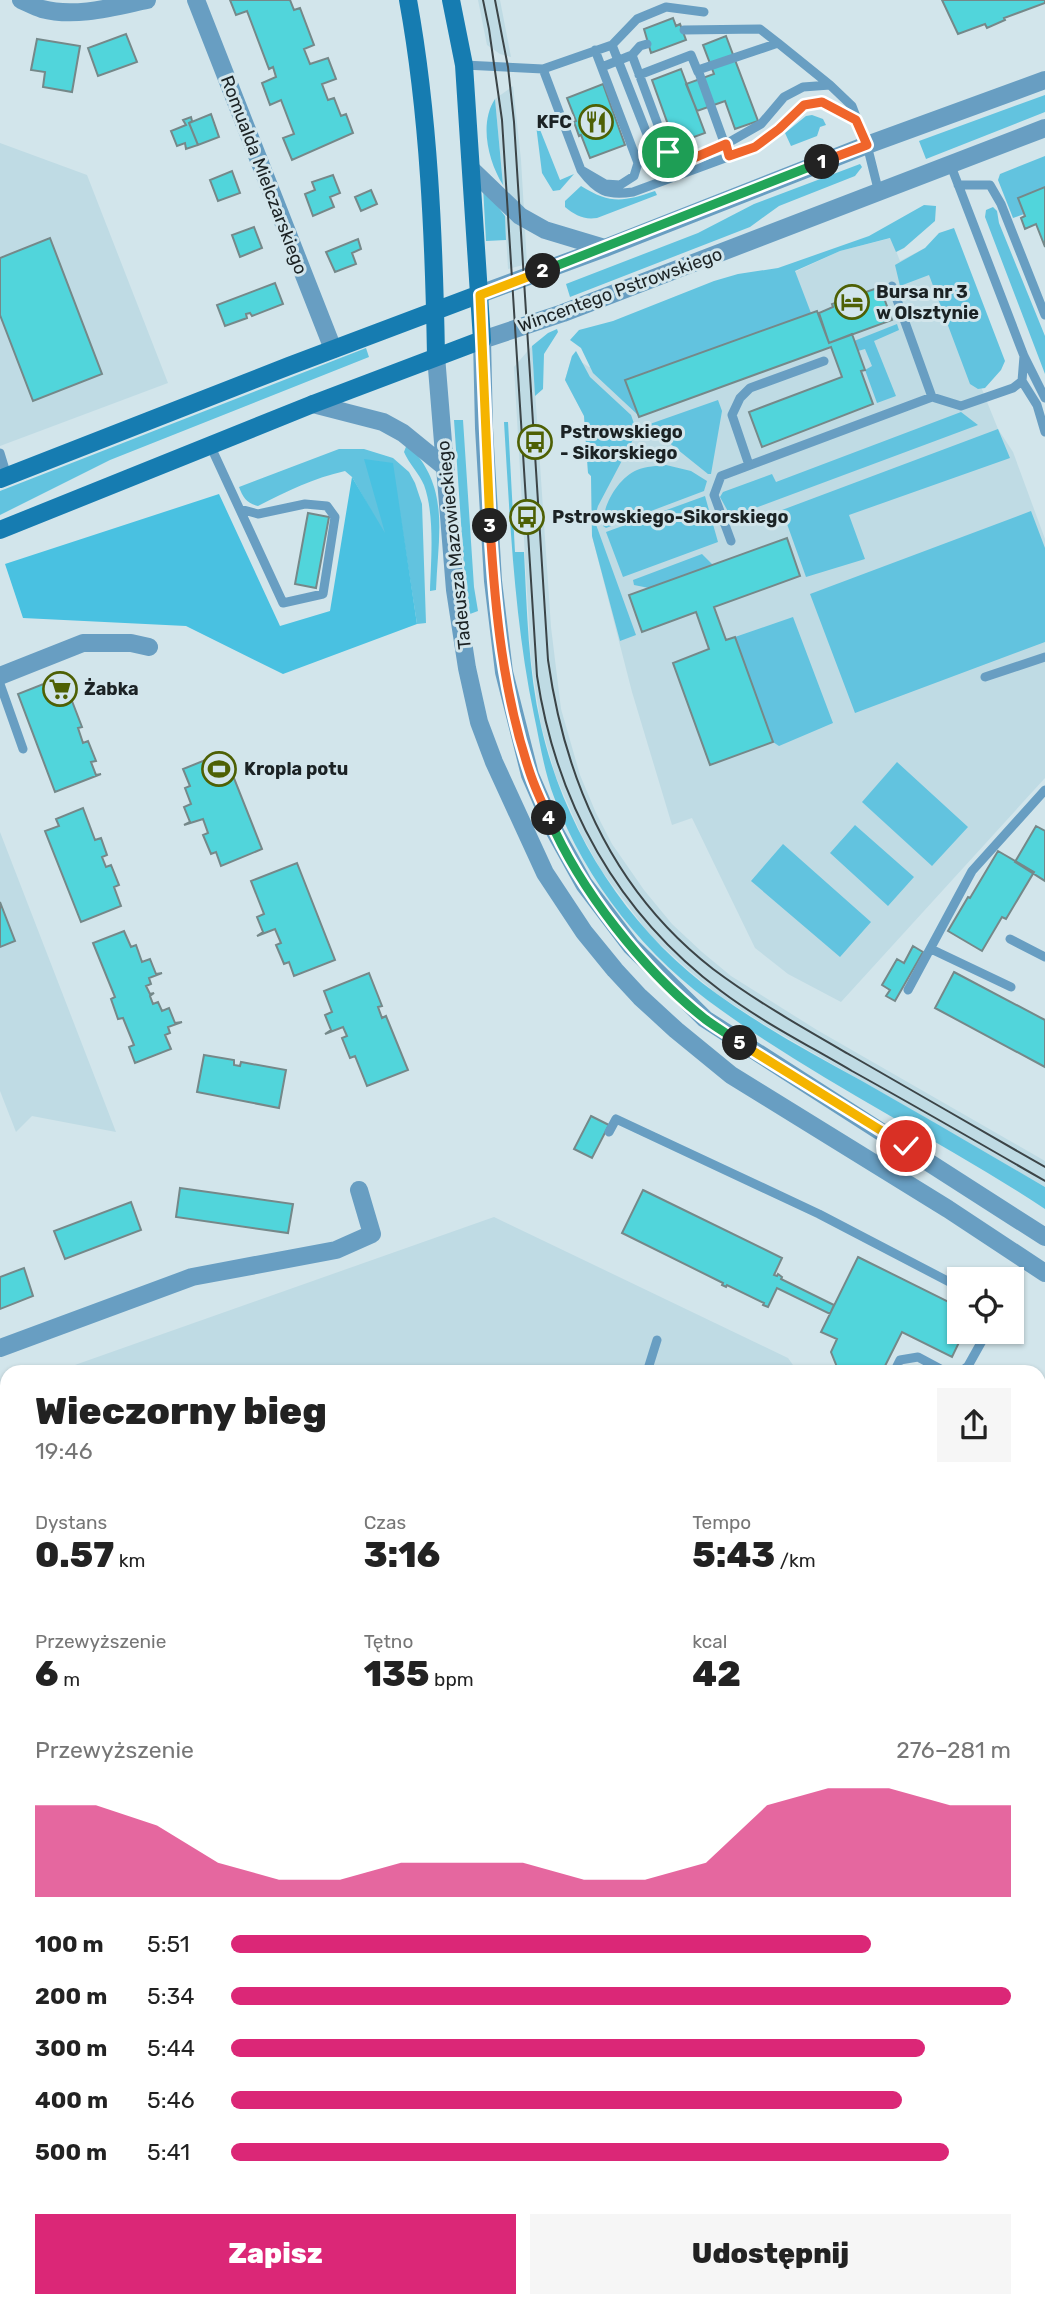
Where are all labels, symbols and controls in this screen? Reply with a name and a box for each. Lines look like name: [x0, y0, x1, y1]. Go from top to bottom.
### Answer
street label: Romualda Mielczarskiego: [216, 72, 312, 278]
restaurant icon: KFC: [577, 103, 615, 141]
place label: KFC: [536, 111, 572, 133]
pin: [638, 122, 698, 182]
icon: arrive: [649, 133, 687, 171]
pin: 1: [804, 144, 840, 180]
text: 1: [817, 150, 826, 173]
street label: Wincentego Pstrowskiego: [515, 243, 725, 337]
pin: 2: [526, 254, 560, 288]
text: 2: [536, 259, 549, 282]
place label: Bursa nr 3 w Olsztynie: [876, 281, 979, 324]
hotel icon: Bursa nr 3 w Olsztynie: [833, 283, 871, 321]
place label: Pstrowskiego - Sikorskiego: [560, 421, 683, 464]
bus stop icon: Pstrowskiego - Sikorskiego: [516, 423, 554, 461]
street label: Tadeusza Mazowieckiego: [432, 439, 476, 651]
bus stop icon: Pstrowskiego-Sikorskiego: [508, 498, 546, 536]
place label: Pstrowskiego-Sikorskiego: [552, 506, 788, 528]
pin: 3: [472, 508, 508, 544]
text: 3: [483, 514, 496, 537]
supermarket icon: Żabka: [41, 670, 79, 708]
place label: Żabka: [84, 678, 139, 700]
sports icon: Kropla potu: [200, 750, 238, 788]
place label: Kropla potu: [244, 758, 348, 780]
pin: 4: [532, 800, 566, 836]
text: 4: [542, 806, 555, 829]
pin: 5: [722, 1026, 758, 1060]
text: 5: [733, 1031, 746, 1054]
pin: [876, 1116, 936, 1176]
icon: check: [887, 1127, 925, 1165]
map controls: [947, 1267, 1024, 1344]
button: locate: [947, 1267, 1024, 1344]
text: Wieczorny bieg: [35, 1388, 327, 1434]
button: share: [937, 1388, 1011, 1462]
text: 19:46: [35, 1437, 93, 1465]
text: Dystans: [35, 1511, 107, 1534]
text: Czas: [364, 1511, 406, 1534]
text: Tempo: [692, 1511, 751, 1534]
text: 0.57: [35, 1534, 114, 1576]
text: 3:16: [364, 1534, 440, 1576]
text: 5:43: [692, 1534, 775, 1576]
text: km: [114, 1549, 145, 1572]
text: /km: [775, 1549, 816, 1572]
text: Przewyższenie: [35, 1630, 166, 1653]
text: Tętno: [364, 1630, 413, 1653]
text: kcal: [692, 1630, 727, 1653]
text: 6: [35, 1653, 59, 1695]
text: 135: [364, 1653, 429, 1695]
text: 42: [692, 1653, 741, 1695]
text: m: [59, 1668, 80, 1691]
text: bpm: [429, 1668, 474, 1691]
text: Przewyższenie: [35, 1736, 194, 1764]
text: 276–281 m: [896, 1736, 1011, 1764]
text: 100 m: [35, 1930, 104, 1958]
text: 5:51: [147, 1930, 190, 1958]
text: 200 m: [35, 1982, 107, 2010]
text: 5:34: [147, 1982, 195, 2010]
text: 300 m: [35, 2034, 107, 2062]
text: 5:44: [147, 2034, 195, 2062]
text: 400 m: [35, 2086, 108, 2114]
text: 5:46: [147, 2086, 195, 2114]
text: 500 m: [35, 2138, 107, 2166]
text: 5:41: [147, 2138, 190, 2166]
button: Zapisz: [35, 2214, 516, 2294]
button: Udostępnij: [530, 2214, 1011, 2294]

